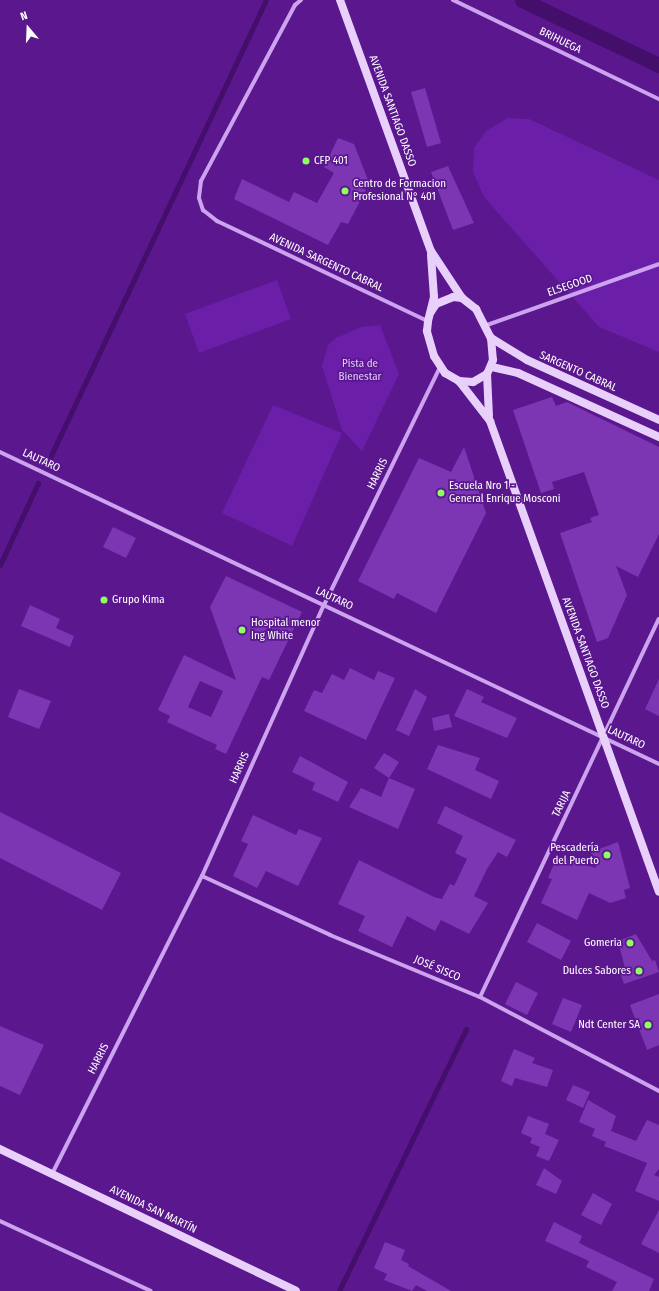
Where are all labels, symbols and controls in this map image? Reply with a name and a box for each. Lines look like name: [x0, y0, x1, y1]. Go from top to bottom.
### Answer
north arrow: [8, 8, 48, 48]
text: N: [19, 9, 29, 23]
street label: BRIHUEGA: [537, 25, 583, 57]
street label: AVENIDA SANTIAGO DASSO: [366, 53, 418, 169]
place label: CFP 401: [314, 154, 348, 168]
marker: CFP 401: [301, 156, 311, 166]
place label: Centro de Formacion Profesional N° 401: [353, 178, 446, 204]
marker: Centro de Formacion Profesional N° 401: [340, 186, 350, 196]
street label: AVENIDA SARGENTO CABRAL: [267, 231, 385, 295]
street label: ELSEGOOD: [546, 272, 594, 300]
street label: SARGENTO CABRAL: [537, 349, 619, 395]
park label: Pista de Bienestar: [339, 358, 381, 384]
street label: LAUTARO: [20, 447, 62, 475]
street label: HARRIS: [365, 456, 391, 492]
place label: Escuela Nro 1 - General Enrique Mosconi: [449, 480, 561, 506]
marker: Escuela Nro 1 - General Enrique Mosconi: [436, 488, 446, 498]
street label: LAUTARO: [313, 585, 355, 613]
place label: Grupo Kima: [112, 593, 165, 607]
marker: Grupo Kima: [99, 595, 109, 605]
street label: AVENIDA SANTIAGO DASSO: [559, 595, 611, 711]
place label: Hospital menor Ing White: [251, 617, 320, 643]
marker: Hospital menor Ing White: [236, 624, 248, 636]
street label: LAUTARO: [605, 724, 647, 752]
street label: HARRIS: [227, 750, 253, 786]
street label: TARIJA: [550, 789, 574, 819]
place label: Pescadería del Puerto: [550, 842, 599, 868]
marker: Pescadería del Puerto: [602, 850, 612, 860]
place label: Gomeria: [584, 936, 622, 950]
marker: Gomeria: [625, 938, 635, 948]
street label: JOSÉ SISCO: [412, 953, 462, 985]
place label: Dulces Sabores: [563, 964, 631, 978]
marker: Dulces Sabores: [634, 966, 644, 976]
place label: Ndt Center SA: [578, 1018, 640, 1032]
marker: Ndt Center SA: [643, 1020, 653, 1030]
street label: HARRIS: [86, 1041, 112, 1077]
street label: AVENIDA SAN MARTÍN: [107, 1183, 199, 1237]

